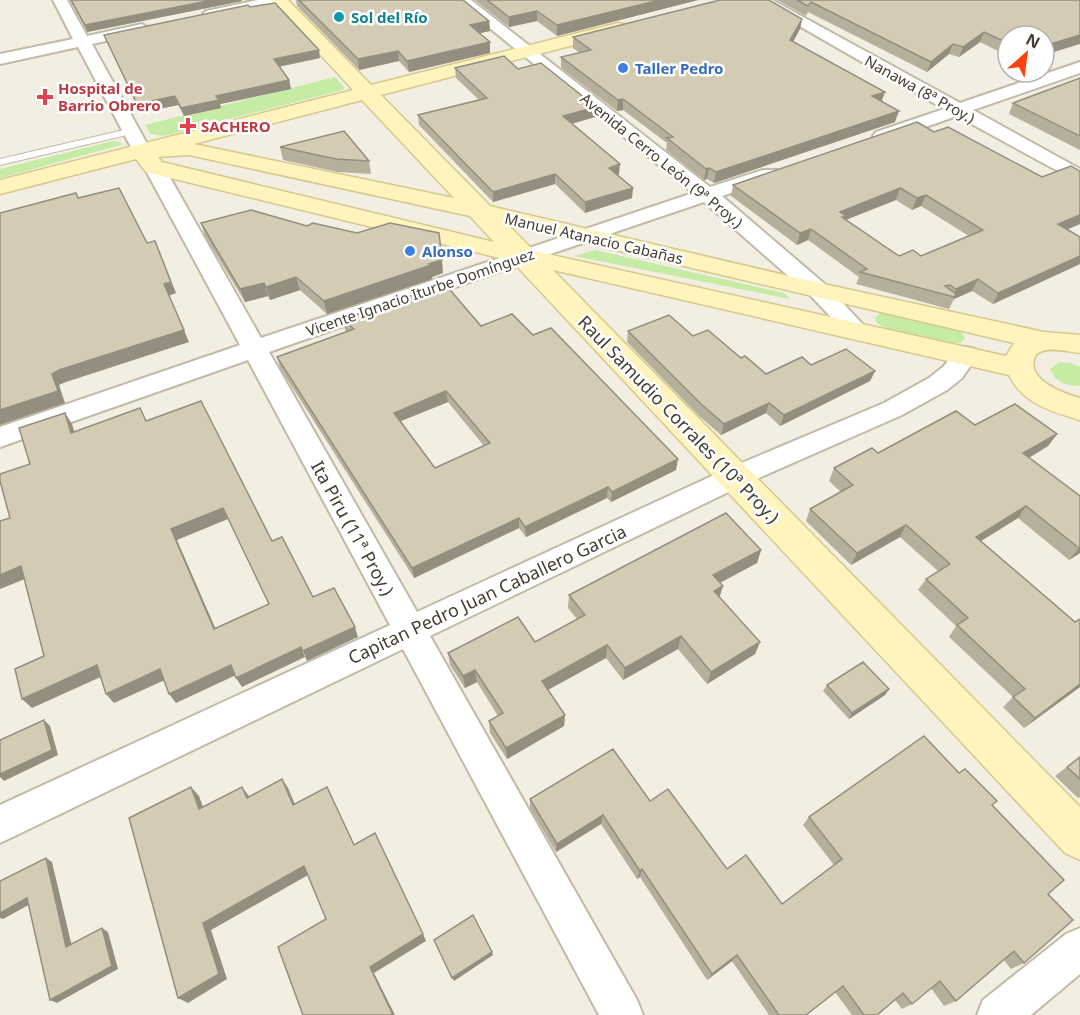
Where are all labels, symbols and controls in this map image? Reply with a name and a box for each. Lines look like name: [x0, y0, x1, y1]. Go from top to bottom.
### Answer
place label: Sol del Río: [351, 7, 428, 27]
marker: Sol del Río: [332, 10, 346, 24]
north arrow: [996, 24, 1056, 84]
text: N: [1022, 28, 1044, 54]
street label: Nanawa (8ª Proy.): [861, 50, 979, 128]
place label: Taller Pedro: [635, 58, 723, 78]
marker: Taller Pedro: [616, 61, 630, 75]
place label: Hospital de Barrio Obrero: [58, 78, 161, 115]
marker: Hospital de Barrio Obrero: [36, 88, 54, 106]
street label: Avenida Cerro León (9ª Proy.): [577, 88, 747, 232]
place label: SACHERO: [201, 116, 271, 136]
marker: SACHERO: [179, 117, 197, 135]
street label: Manuel Atanacio Cabañas: [503, 208, 685, 268]
place label: Alonso: [422, 241, 473, 261]
street label: Vicente Ignacio Iturbe Domínguez: [303, 243, 537, 341]
marker: Alonso: [403, 244, 417, 258]
street label: Raul Samudio Corrales (10ª Proy.): [573, 310, 785, 528]
street label: Ita Piru (11ª Proy.): [306, 456, 400, 600]
street label: Capitan Pedro Juan Caballero Garcia: [344, 519, 630, 669]

